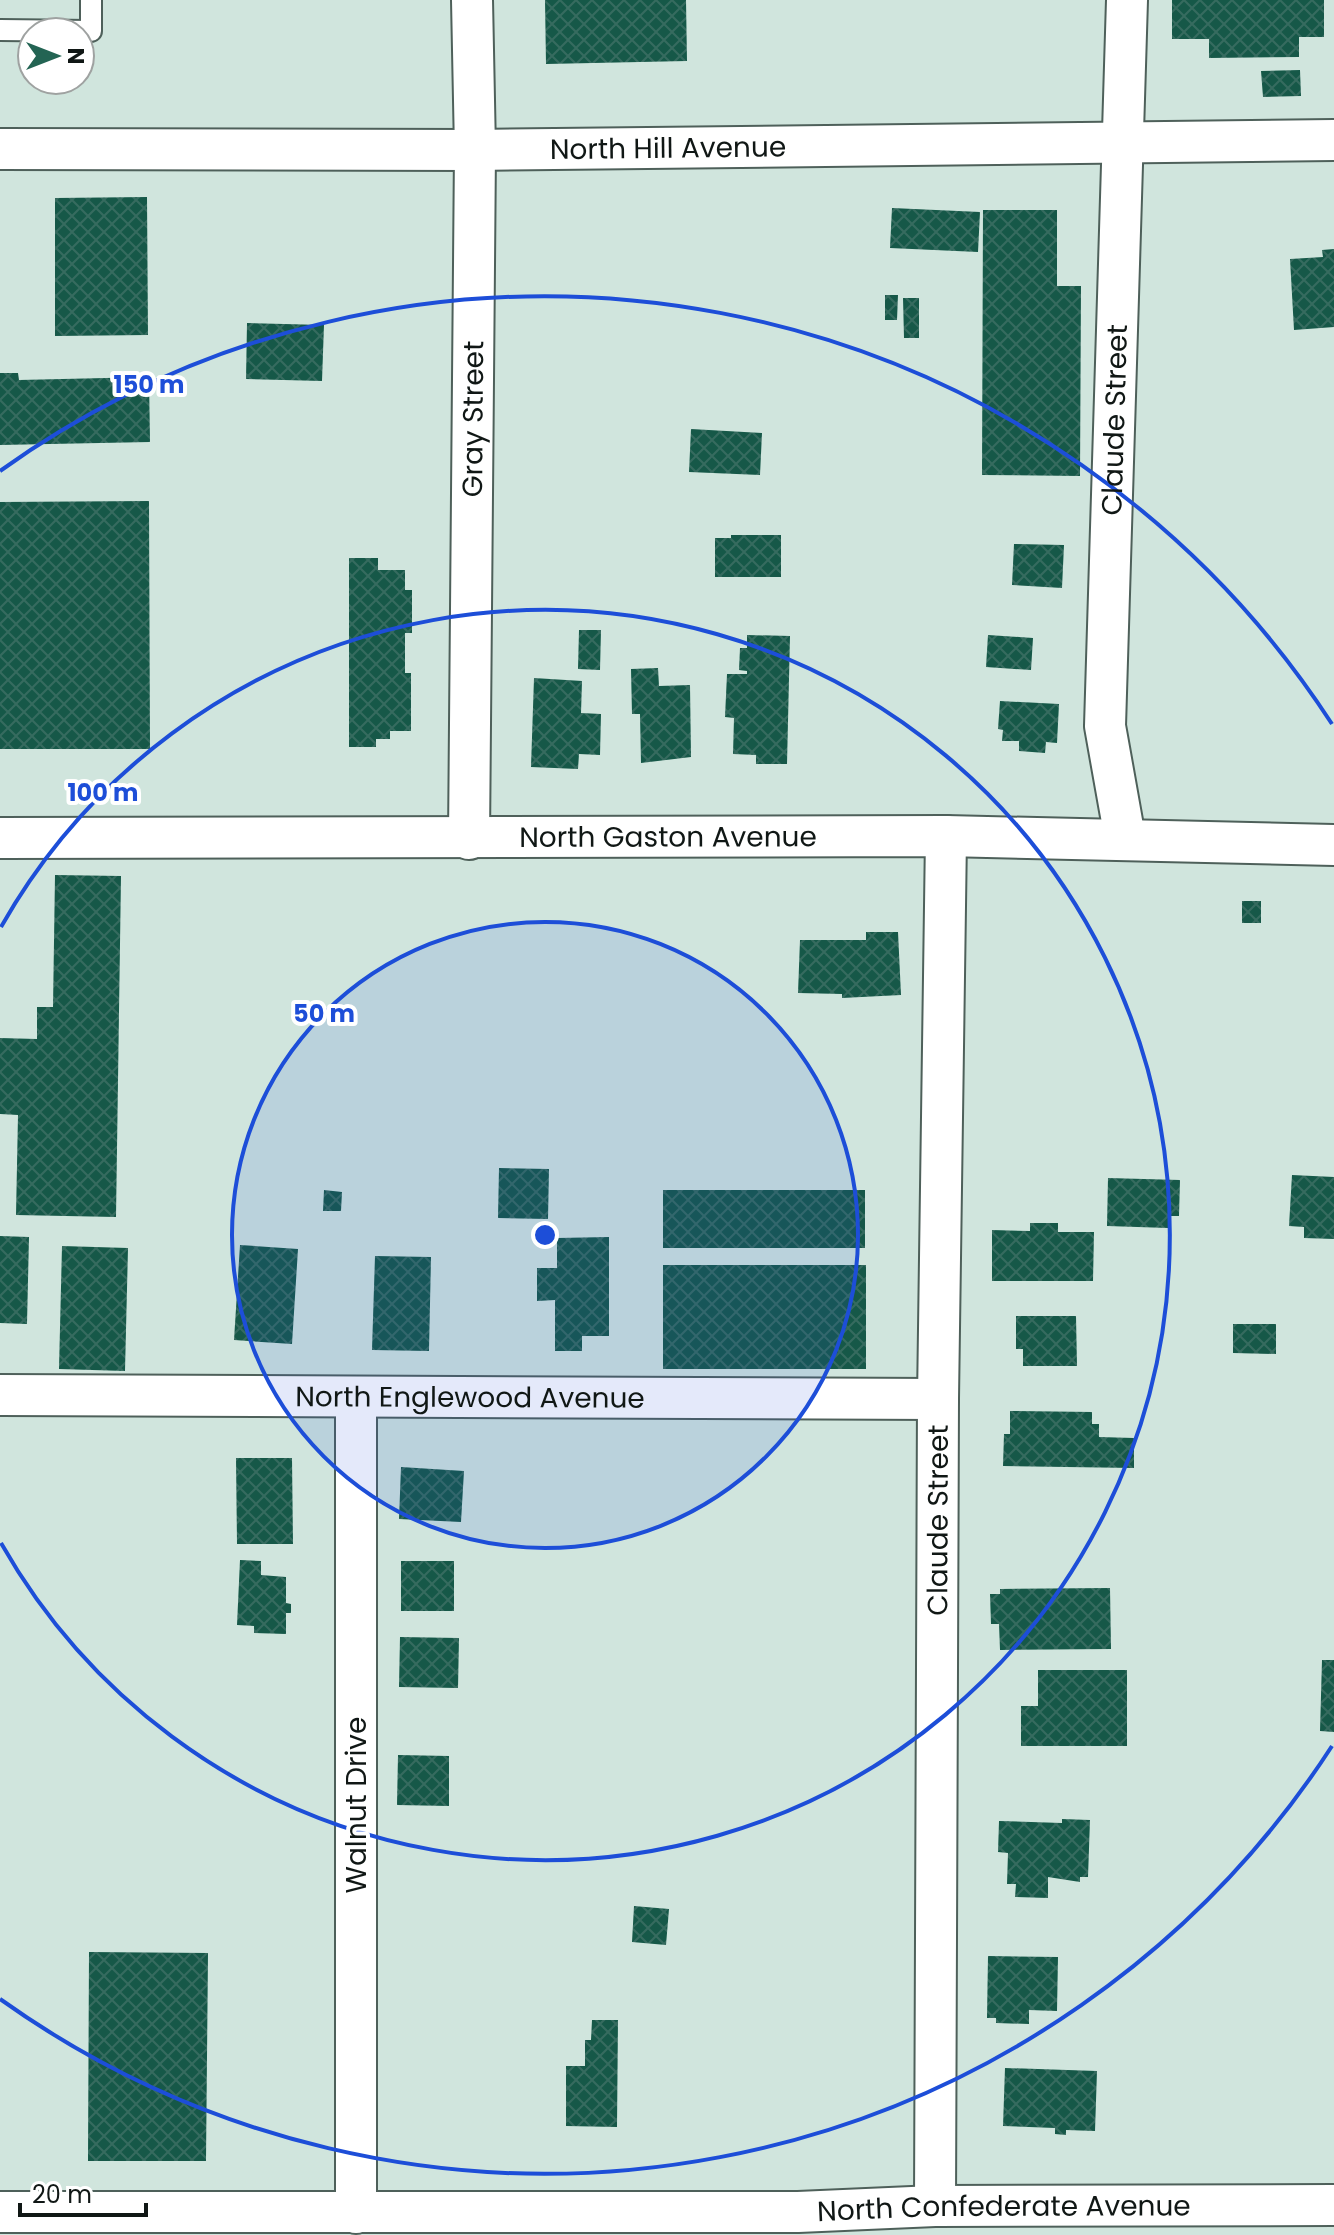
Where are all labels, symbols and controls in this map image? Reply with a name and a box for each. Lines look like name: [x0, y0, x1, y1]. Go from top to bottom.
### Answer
north arrow: [16, 16, 96, 96]
text: N: [60, 48, 91, 64]
street label: North Hill Avenue: [550, 127, 786, 169]
street label: Claude Street: [1092, 324, 1137, 516]
street label: Gray Street: [453, 341, 493, 497]
text: 150 m: [114, 368, 184, 401]
text: 100 m: [68, 776, 138, 809]
street label: North Gaston Avenue: [519, 817, 817, 857]
text: 50 m: [293, 997, 355, 1030]
centre of rings: [531, 1221, 559, 1249]
street label: North Englewood Avenue: [295, 1377, 645, 1418]
street label: Claude Street: [918, 1424, 958, 1616]
street label: Walnut Drive: [337, 1717, 376, 1893]
scale bar: [20, 2167, 146, 2217]
text: 20 m: [32, 2178, 92, 2211]
street label: North Confederate Avenue: [816, 2186, 1191, 2231]

